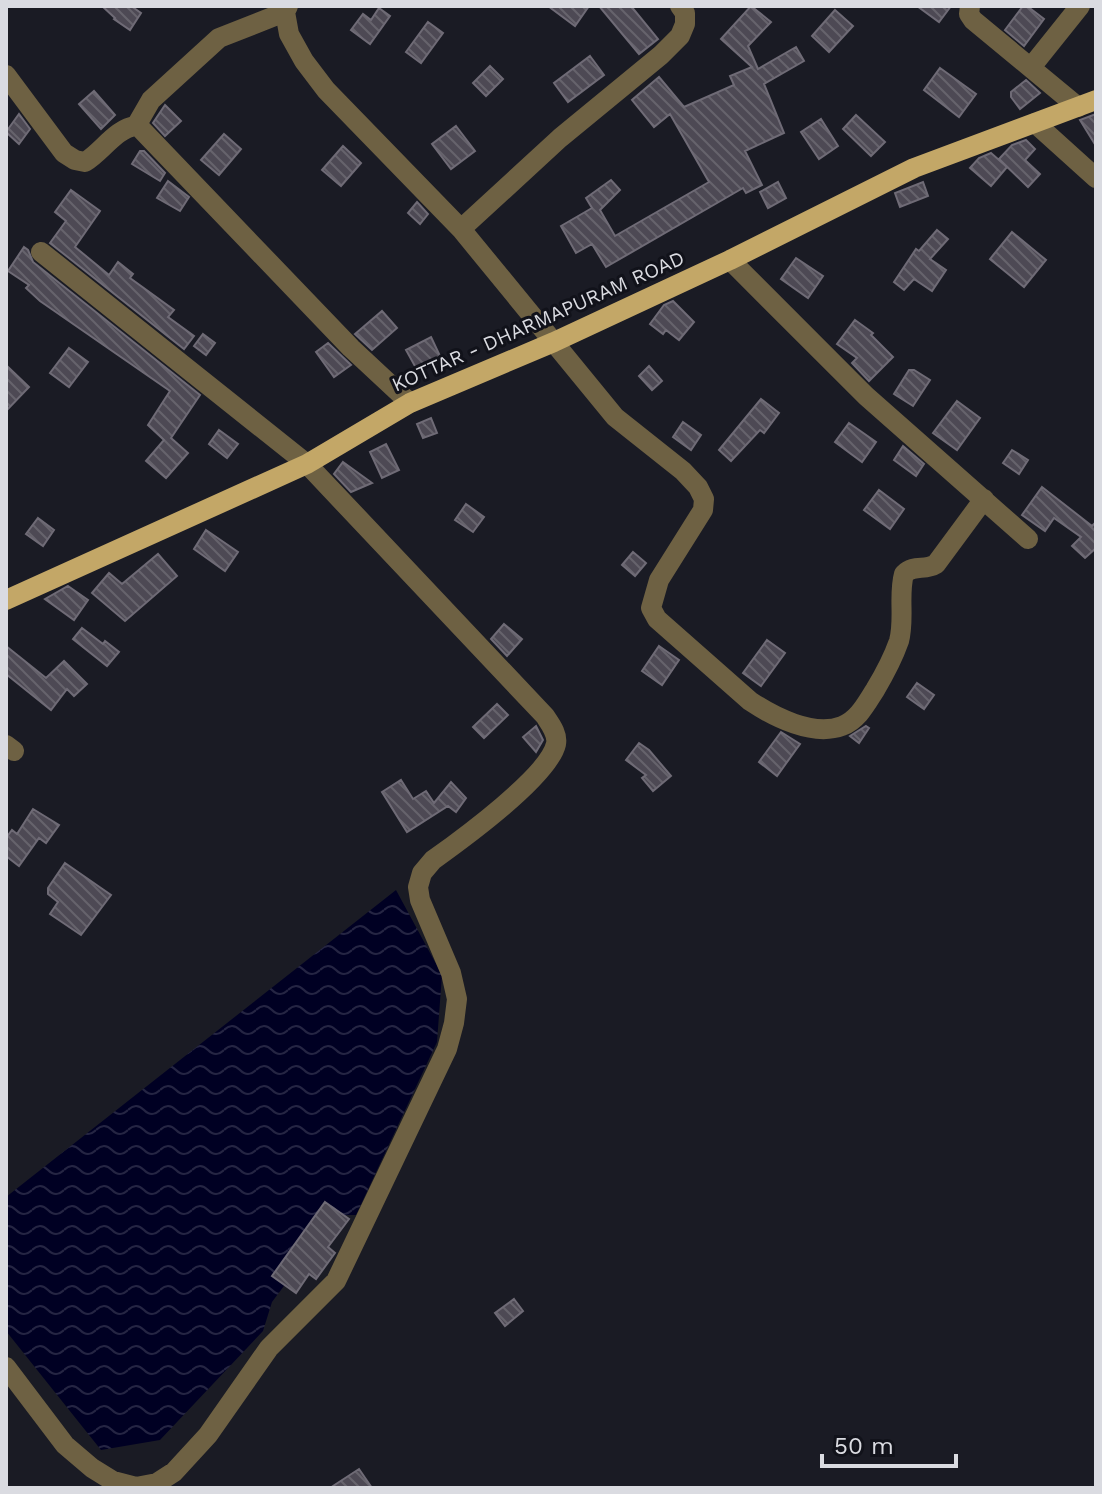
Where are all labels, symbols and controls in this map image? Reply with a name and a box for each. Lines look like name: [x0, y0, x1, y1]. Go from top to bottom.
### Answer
street label: KOTTAR - DHARMAPURAM ROAD: [388, 245, 688, 397]
scale bar: [822, 1418, 956, 1468]
text: 50 m: [834, 1432, 894, 1460]

